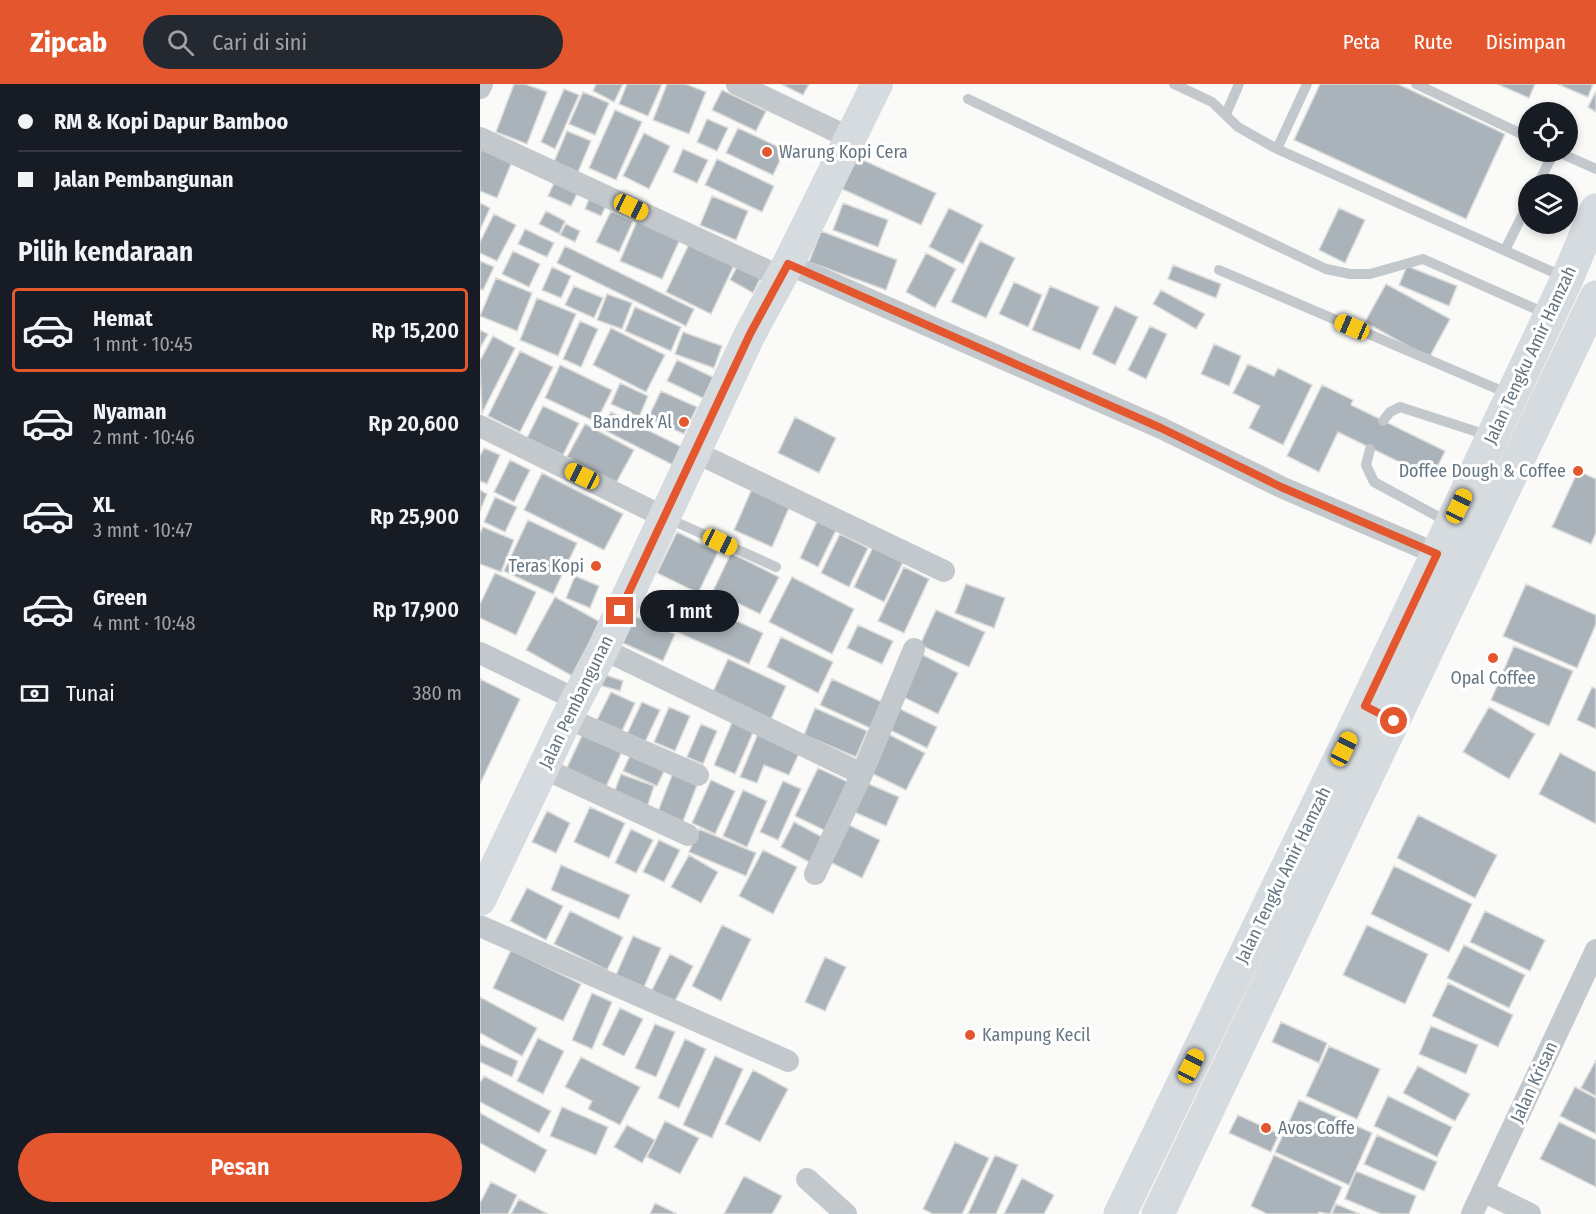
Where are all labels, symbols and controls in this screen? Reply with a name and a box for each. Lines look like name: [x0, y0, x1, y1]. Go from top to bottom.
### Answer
search box: [143, 15, 563, 69]
text: Zipcab: [30, 26, 107, 59]
icon: search: [164, 26, 197, 59]
text: Cari di sini: [212, 29, 307, 56]
text: Peta: [1343, 29, 1380, 55]
text: Rute: [1413, 29, 1453, 55]
text: Disimpan: [1486, 29, 1566, 55]
map controls: [1518, 102, 1578, 234]
button: locate: [1518, 102, 1578, 162]
text: RM & Kopi Dapur Bamboo: [54, 108, 288, 135]
place label: Warung Kopi Cera: [779, 141, 908, 163]
marker: Warung Kopi Cera: [760, 145, 774, 159]
text: Jalan Pembangunan: [54, 166, 234, 193]
button: layers: [1518, 174, 1578, 234]
car: [611, 191, 651, 223]
text: Pilih kendaraan: [18, 236, 193, 268]
street label: Jalan Tengku Amir Hamzah: [1479, 262, 1581, 448]
icon: car: [21, 303, 75, 357]
text: Hemat: [93, 305, 153, 332]
car: [1332, 312, 1372, 342]
text: Rp 15,200: [372, 317, 459, 344]
text: 1 mnt · 10:45: [93, 332, 193, 356]
icon: car: [21, 396, 75, 450]
text: Nyaman: [93, 398, 166, 425]
text: Rp 20,600: [368, 410, 459, 437]
place label: Bandrek Al: [593, 411, 672, 433]
marker: Bandrek Al: [677, 415, 691, 429]
text: 2 mnt · 10:46: [93, 425, 195, 449]
car: [562, 460, 602, 492]
place label: Doffee Dough & Coffee: [1399, 460, 1566, 482]
marker: Doffee Dough & Coffee: [1571, 464, 1585, 478]
car: [1443, 486, 1475, 526]
icon: car: [21, 489, 75, 543]
text: XL: [93, 491, 115, 518]
text: Rp 25,900: [370, 503, 459, 530]
text: 3 mnt · 10:47: [93, 518, 193, 542]
car: [700, 526, 740, 558]
place label: Teras Kopi: [509, 555, 584, 577]
marker: Teras Kopi: [589, 559, 603, 573]
icon: car: [21, 582, 75, 636]
text: Green: [93, 584, 147, 611]
callout: 1 mnt: [641, 590, 740, 632]
text: Rp 17,900: [372, 596, 459, 623]
route end: [606, 597, 633, 624]
text: 1 mnt: [667, 599, 712, 623]
text: 4 mnt · 10:48: [93, 611, 196, 635]
street label: Jalan Pembangunan: [534, 632, 618, 772]
marker: Opal Coffee: [1486, 651, 1500, 665]
place label: Opal Coffee: [1450, 667, 1536, 689]
icon: cash: [18, 677, 51, 710]
text: Tunai: [66, 680, 115, 707]
text: 380 m: [412, 681, 462, 705]
route start: [1380, 707, 1407, 734]
car: [1328, 729, 1360, 769]
street label: Jalan Tengku Amir Hamzah: [1231, 783, 1335, 967]
place label: Kampung Kecil: [982, 1024, 1091, 1046]
marker: Kampung Kecil: [963, 1028, 977, 1042]
street label: Jalan Krisan: [1506, 1038, 1562, 1126]
car: [1175, 1046, 1207, 1086]
place label: Avos Coffe: [1278, 1117, 1355, 1139]
marker: Avos Coffe: [1259, 1121, 1273, 1135]
button: Pesan: [18, 1133, 462, 1202]

